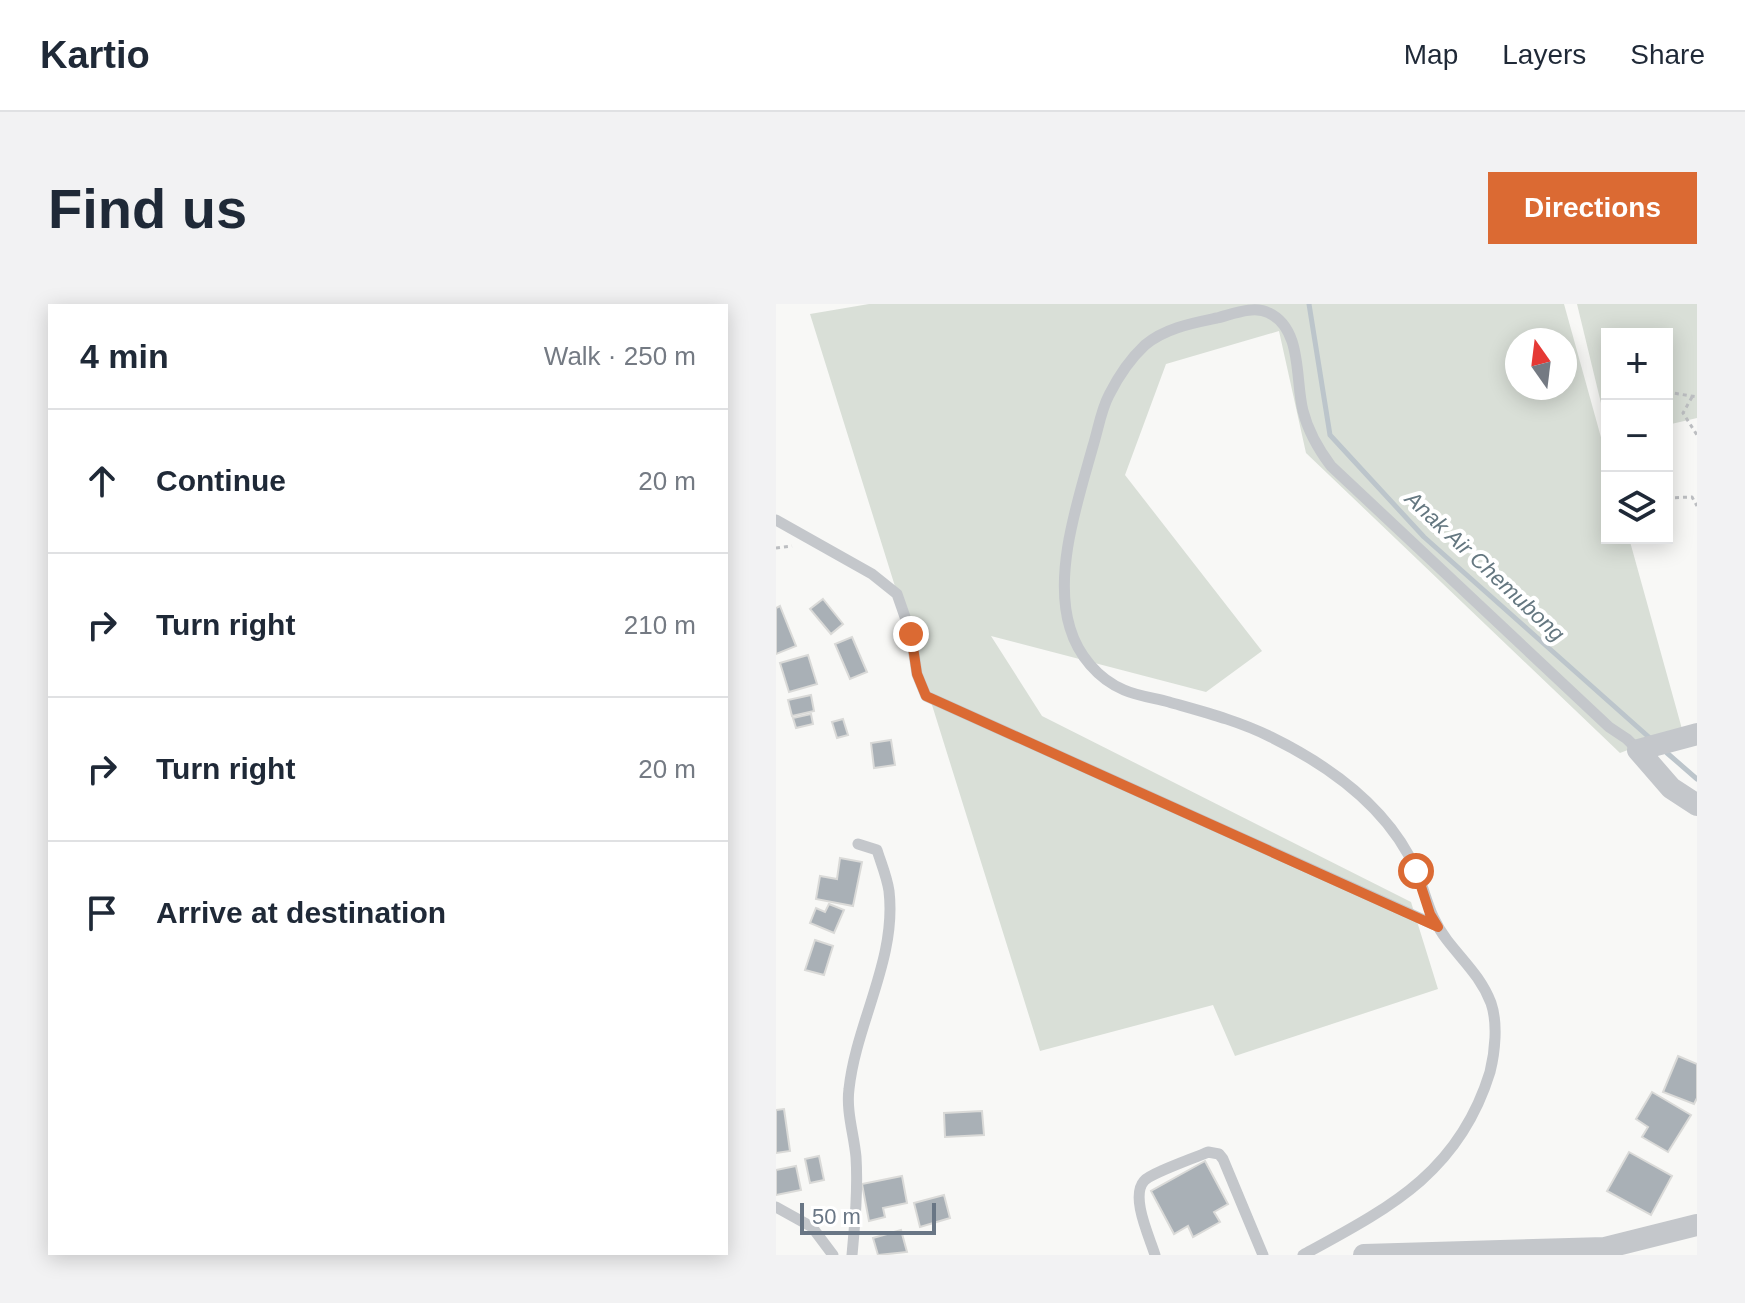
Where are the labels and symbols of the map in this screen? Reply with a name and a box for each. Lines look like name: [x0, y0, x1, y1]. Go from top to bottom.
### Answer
north arrow: [1505, 328, 1577, 400]
water label: Anak Air Chemubong: [1399, 484, 1570, 647]
route end: [893, 616, 929, 652]
route start: [1398, 853, 1434, 889]
scale bar: [800, 1199, 936, 1235]

